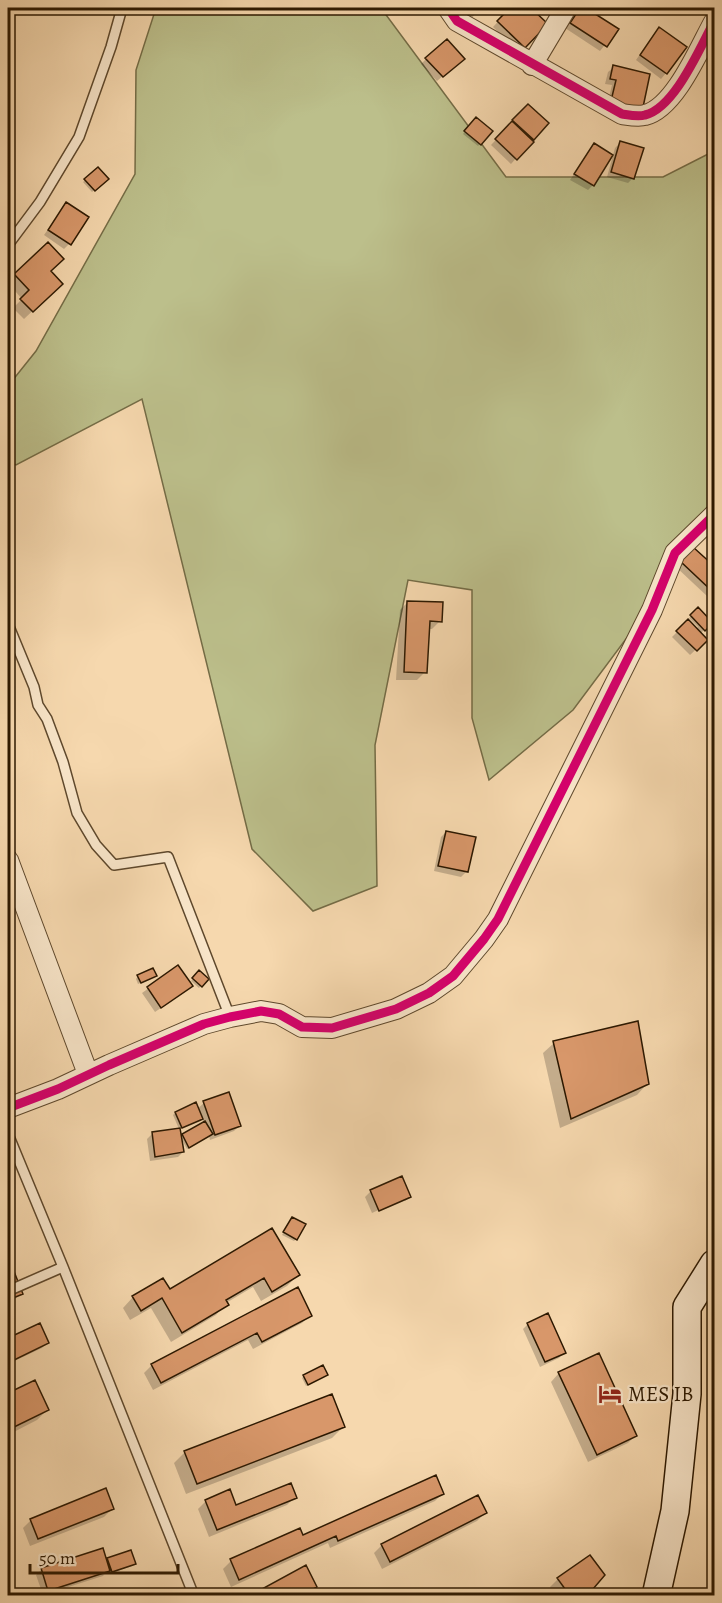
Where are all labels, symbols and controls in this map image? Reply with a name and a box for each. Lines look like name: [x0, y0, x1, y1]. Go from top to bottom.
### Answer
place label: MES IB: [628, 1380, 694, 1408]
hotel icon: MES IB: [597, 1381, 623, 1407]
scale bar: [30, 1537, 178, 1575]
text: 50 m: [39, 1546, 75, 1570]

